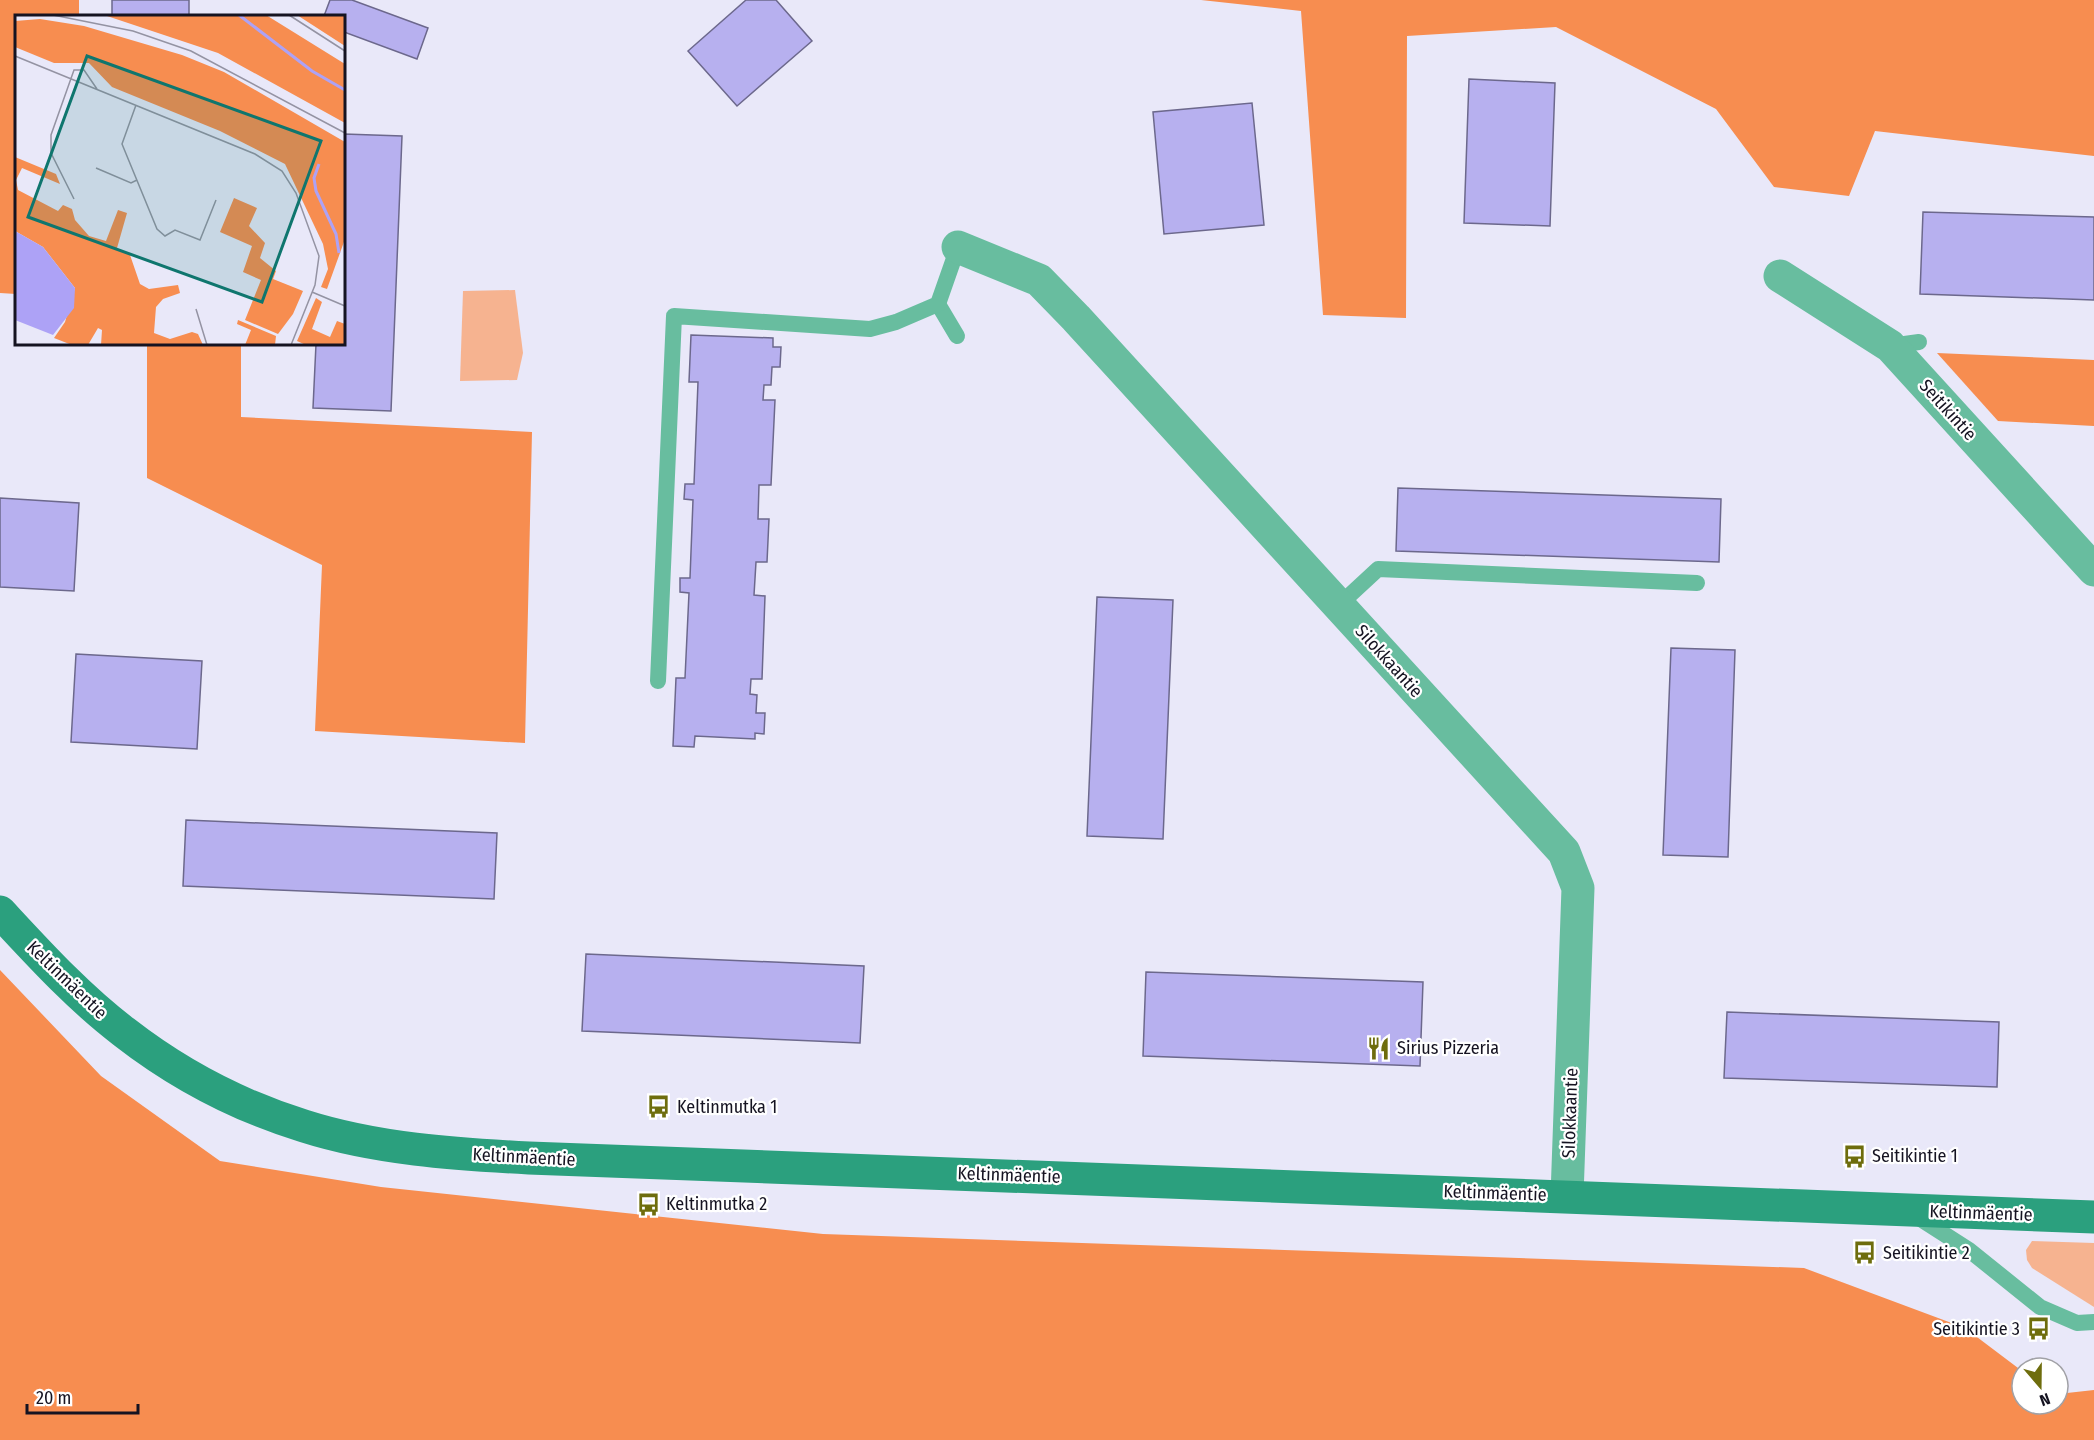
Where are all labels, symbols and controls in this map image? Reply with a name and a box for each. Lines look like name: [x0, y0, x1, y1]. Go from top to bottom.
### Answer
inset map: [15, 15, 345, 345]
street label: Seitikintie: [1915, 375, 1981, 445]
street label: Silokkaantie: [1351, 620, 1428, 702]
street label: Keltinmäentie: [22, 936, 112, 1024]
restaurant icon: Sirius Pizzeria: [1366, 1035, 1392, 1061]
place label: Sirius Pizzeria: [1397, 1037, 1499, 1059]
street label: Silokkaantie: [1557, 1067, 1583, 1159]
bus stop icon: Keltinmutka 1: [646, 1094, 672, 1120]
place label: Keltinmutka 1: [677, 1096, 777, 1118]
street label: Keltinmäentie: [472, 1143, 576, 1171]
bus stop icon: Seitikintie 1: [1841, 1143, 1867, 1169]
place label: Seitikintie 1: [1872, 1145, 1958, 1167]
street label: Keltinmäentie: [957, 1162, 1061, 1188]
street label: Keltinmäentie: [1443, 1180, 1547, 1206]
bus stop icon: Keltinmutka 2: [635, 1191, 661, 1217]
place label: Keltinmutka 2: [666, 1193, 767, 1215]
street label: Keltinmäentie: [1929, 1200, 2033, 1226]
bus stop icon: Seitikintie 2: [1852, 1240, 1878, 1266]
place label: Seitikintie 2: [1883, 1242, 1970, 1264]
bus stop icon: Seitikintie 3: [2025, 1316, 2051, 1342]
place label: Seitikintie 3: [1933, 1318, 2020, 1340]
north arrow: [2010, 1356, 2070, 1416]
scale bar: [27, 1377, 138, 1415]
text: 20 m: [36, 1387, 71, 1409]
text: N: [2037, 1389, 2053, 1410]

